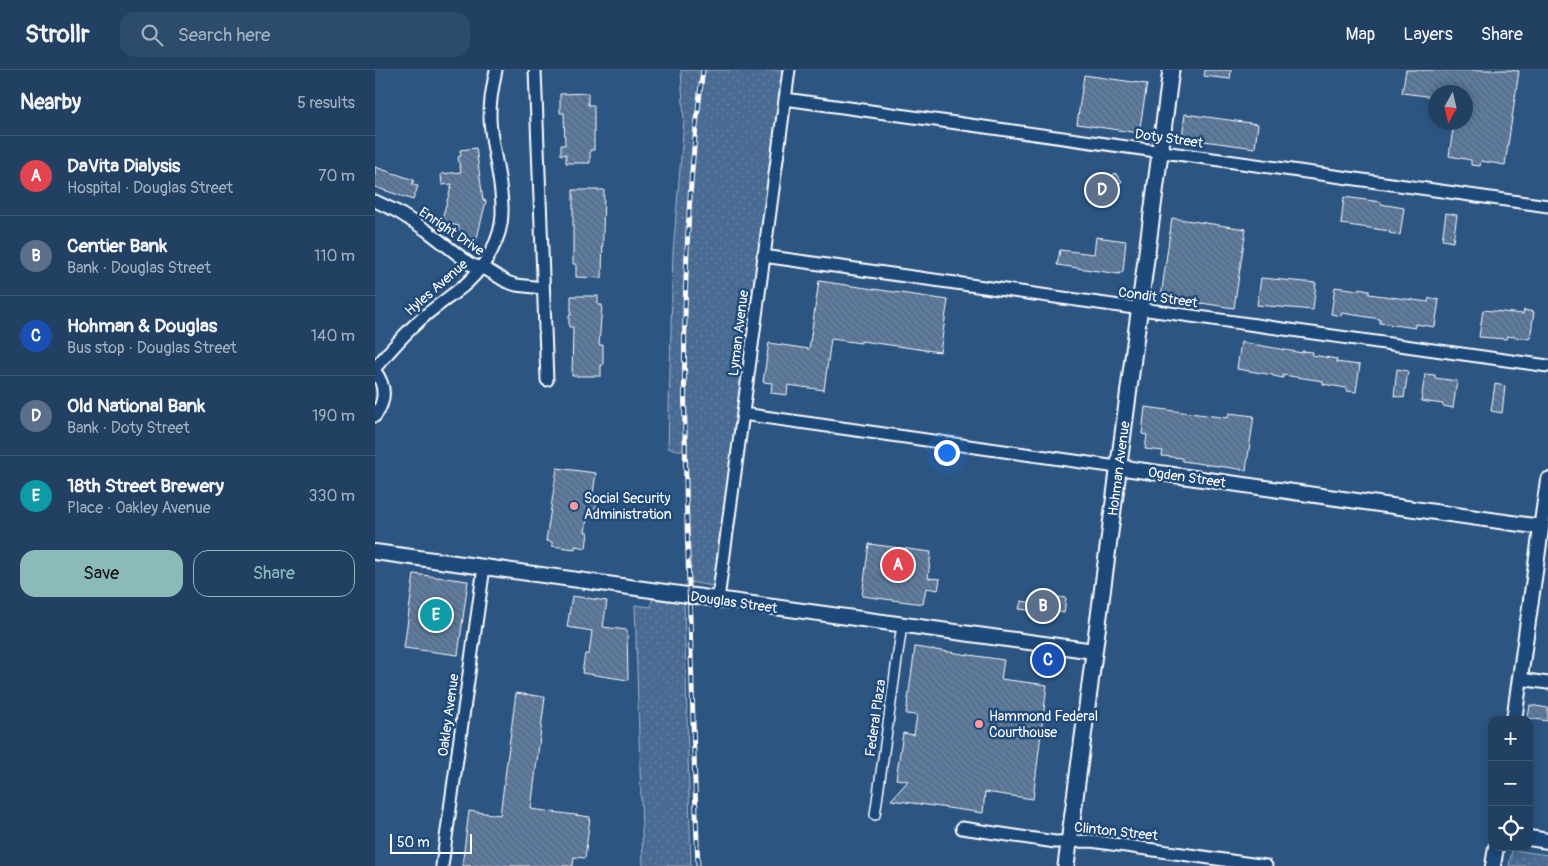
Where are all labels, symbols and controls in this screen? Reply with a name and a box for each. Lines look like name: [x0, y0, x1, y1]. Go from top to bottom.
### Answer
search box: [120, 12, 470, 57]
text: Strollr: [25, 20, 90, 49]
icon: search: [138, 21, 166, 49]
text: Search here: [178, 23, 270, 47]
text: Map: [1346, 23, 1375, 46]
text: Layers: [1403, 23, 1453, 46]
text: Share: [1481, 23, 1523, 46]
north arrow: [1428, 85, 1473, 130]
text: Nearby: [20, 89, 81, 116]
text: 5 results: [297, 93, 355, 113]
street label: Doty Street: [1134, 125, 1205, 152]
text: DaVita Dialysis: [67, 154, 180, 178]
text: A: [31, 166, 41, 186]
text: 70 m: [318, 166, 355, 186]
pin: D: [1086, 171, 1118, 209]
text: Hospital · Douglas Street: [67, 178, 233, 198]
street label: Enright Drive: [416, 203, 488, 259]
text: Centier Bank: [67, 234, 167, 258]
text: B: [31, 246, 41, 266]
text: 110 m: [314, 246, 355, 266]
street label: Hyles Avenue: [402, 256, 471, 319]
text: Bank · Douglas Street: [67, 258, 211, 278]
street label: Condit Street: [1117, 284, 1199, 312]
street label: Lyman Avenue: [725, 289, 752, 377]
text: Hohman & Douglas: [67, 314, 217, 338]
text: C: [31, 326, 41, 346]
text: 140 m: [311, 326, 355, 346]
text: Bus stop · Douglas Street: [67, 338, 237, 358]
text: Old National Bank: [67, 394, 205, 418]
text: D: [31, 406, 41, 426]
text: 190 m: [312, 406, 355, 426]
text: Bank · Doty Street: [67, 418, 190, 438]
street label: Hohman Avenue: [1104, 420, 1134, 517]
your location: [934, 440, 960, 466]
street label: Ogden Street: [1147, 464, 1227, 491]
text: 18th Street Brewery: [67, 474, 224, 498]
text: E: [32, 486, 40, 506]
text: 330 m: [309, 486, 355, 506]
place label: Social Security Administration: [584, 490, 672, 523]
text: Place · Oakley Avenue: [67, 498, 211, 518]
marker: Social Security Administration: [568, 500, 580, 512]
pin: A: [882, 546, 914, 584]
button: Save: [20, 550, 183, 597]
button: Share: [193, 550, 355, 597]
pin: B: [1027, 587, 1059, 625]
street label: Douglas Street: [689, 588, 779, 617]
pin: E: [420, 596, 452, 634]
pin: C: [1032, 641, 1064, 679]
street label: Oakley Avenue: [434, 672, 463, 758]
street label: Federal Plaza: [862, 678, 889, 758]
place label: Hammond Federal Courthouse: [989, 708, 1098, 741]
map controls: [1488, 716, 1533, 851]
button: +: [1488, 716, 1533, 761]
marker: Hammond Federal Courthouse: [973, 718, 985, 730]
button: −: [1488, 761, 1533, 806]
button: locate: [1488, 806, 1533, 851]
street label: Clinton Street: [1073, 819, 1159, 844]
scale bar: [390, 831, 473, 854]
text: 50 m: [397, 834, 430, 851]

